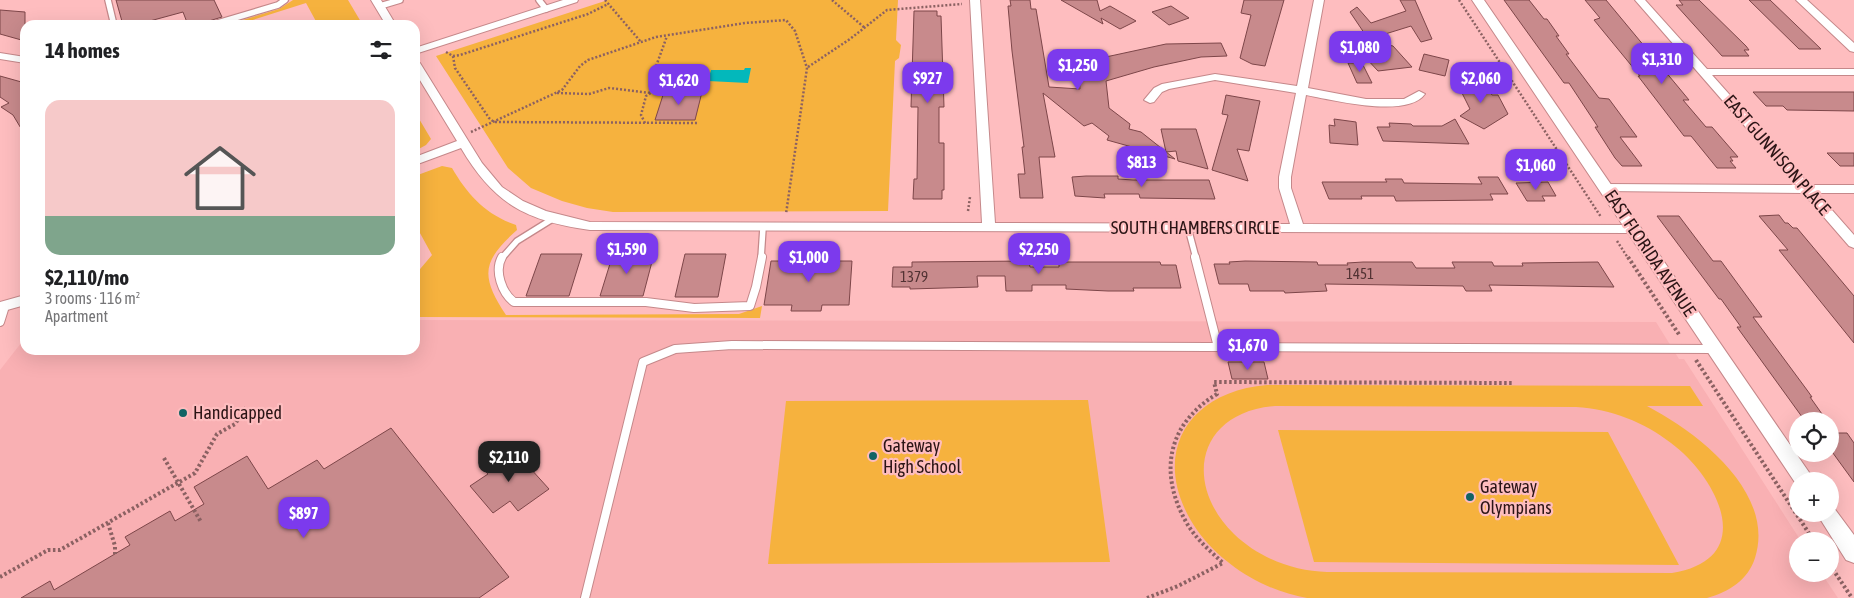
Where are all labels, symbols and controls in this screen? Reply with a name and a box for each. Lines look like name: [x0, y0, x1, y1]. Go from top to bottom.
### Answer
pin: $1,080: [1319, 30, 1401, 73]
icon: filters: [367, 36, 395, 64]
text: 14 homes: [45, 38, 120, 62]
text: $1,080: [1340, 38, 1380, 56]
pin: $1,310: [1621, 42, 1703, 85]
pin: $1,250: [1037, 48, 1119, 91]
text: $1,310: [1642, 50, 1682, 68]
text: $1,250: [1058, 56, 1098, 74]
pin: $927: [898, 62, 958, 104]
pin: $2,060: [1440, 62, 1522, 104]
pin: $1,620: [638, 64, 720, 106]
text: $927: [913, 69, 943, 87]
text: $2,060: [1461, 69, 1501, 87]
text: $1,620: [659, 71, 699, 89]
street label: EAST GUNNISON PLACE: [1720, 90, 1835, 219]
icon: home: [175, 133, 265, 223]
pin: $813: [1112, 146, 1172, 188]
pin: $1,060: [1495, 148, 1577, 191]
text: $813: [1127, 153, 1157, 171]
text: $1,060: [1516, 156, 1556, 174]
street label: EAST FLORIDA AVENUE: [1600, 186, 1701, 320]
street label: SOUTH CHAMBERS CIRCLE: [1111, 217, 1280, 238]
pin: $1,590: [586, 232, 668, 275]
pin: $2,250: [998, 232, 1080, 275]
text: $1,590: [607, 240, 647, 258]
pin: $1,000: [768, 240, 850, 283]
text: $2,250: [1019, 240, 1059, 258]
text: $1,000: [789, 248, 829, 266]
text: $2,110/mo: [45, 265, 129, 289]
house number: 1451: [1346, 265, 1374, 282]
house number: 1379: [900, 268, 928, 285]
text: 3 rooms · 116 m²: [45, 289, 140, 307]
text: Apartment: [45, 307, 108, 325]
pin: $1,670: [1207, 328, 1289, 371]
text: $1,670: [1228, 336, 1268, 354]
place label: Handicapped: [193, 402, 282, 423]
marker: Handicapped: [177, 407, 189, 419]
map controls: [1789, 412, 1839, 582]
button: locate: [1789, 412, 1839, 462]
place label: Gateway High School: [883, 435, 961, 477]
pin: $2,110: [468, 440, 550, 483]
text: $2,110: [489, 448, 529, 466]
marker: Gateway High School: [867, 450, 879, 462]
button: +: [1789, 472, 1839, 522]
place label: Gateway Olympians: [1480, 476, 1552, 518]
marker: Gateway Olympians: [1464, 491, 1476, 503]
pin: $897: [274, 496, 334, 539]
text: $897: [289, 504, 319, 522]
button: −: [1789, 532, 1839, 582]

